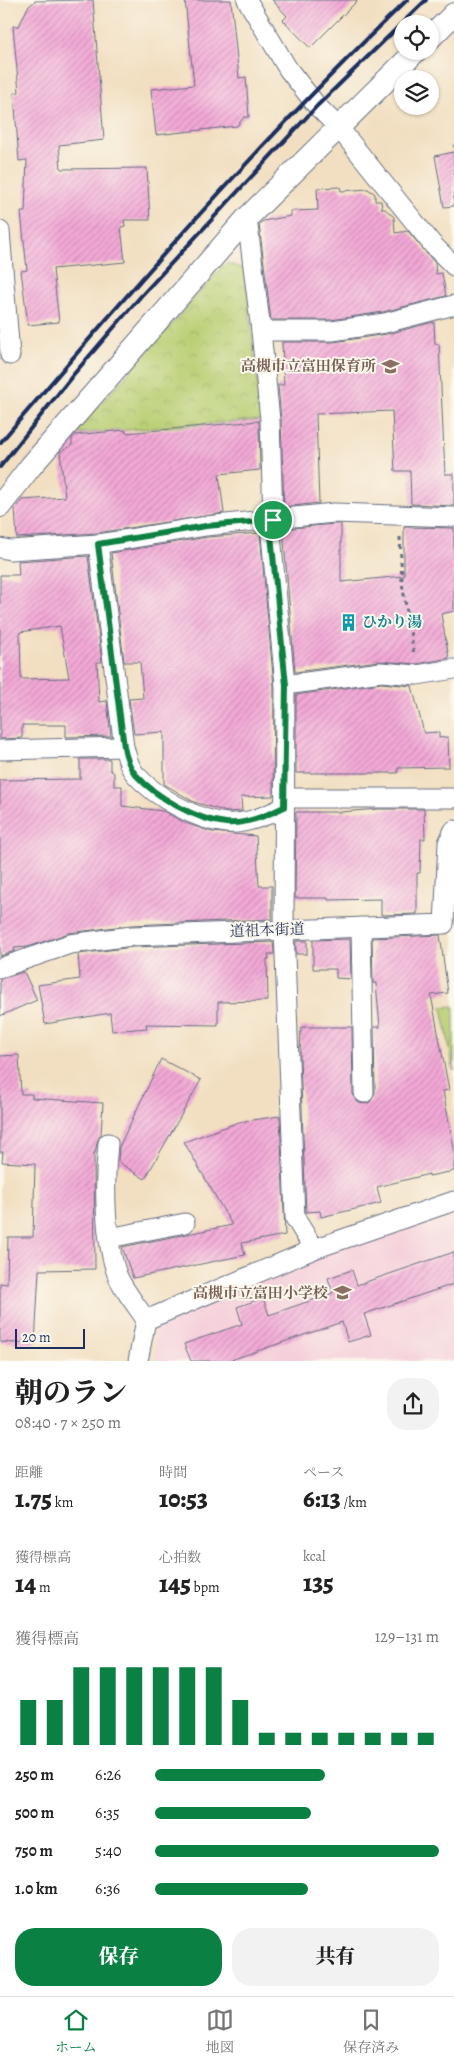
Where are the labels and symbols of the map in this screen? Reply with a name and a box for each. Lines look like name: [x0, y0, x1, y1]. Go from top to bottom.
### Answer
place label: 高槻市立富田保育所: [241, 356, 376, 376]
school or university icon: 高槻市立富田保育所: [380, 356, 400, 376]
pin: [252, 499, 294, 541]
building icon: ひかり湯: [338, 612, 358, 632]
place label: ひかり湯: [362, 612, 422, 632]
street label: 道祖本街道: [229, 919, 305, 941]
place label: 高槻市立富田小学校: [193, 1283, 328, 1303]
school or university icon: 高槻市立富田小学校: [332, 1283, 352, 1303]
scale bar: [15, 1326, 85, 1349]

